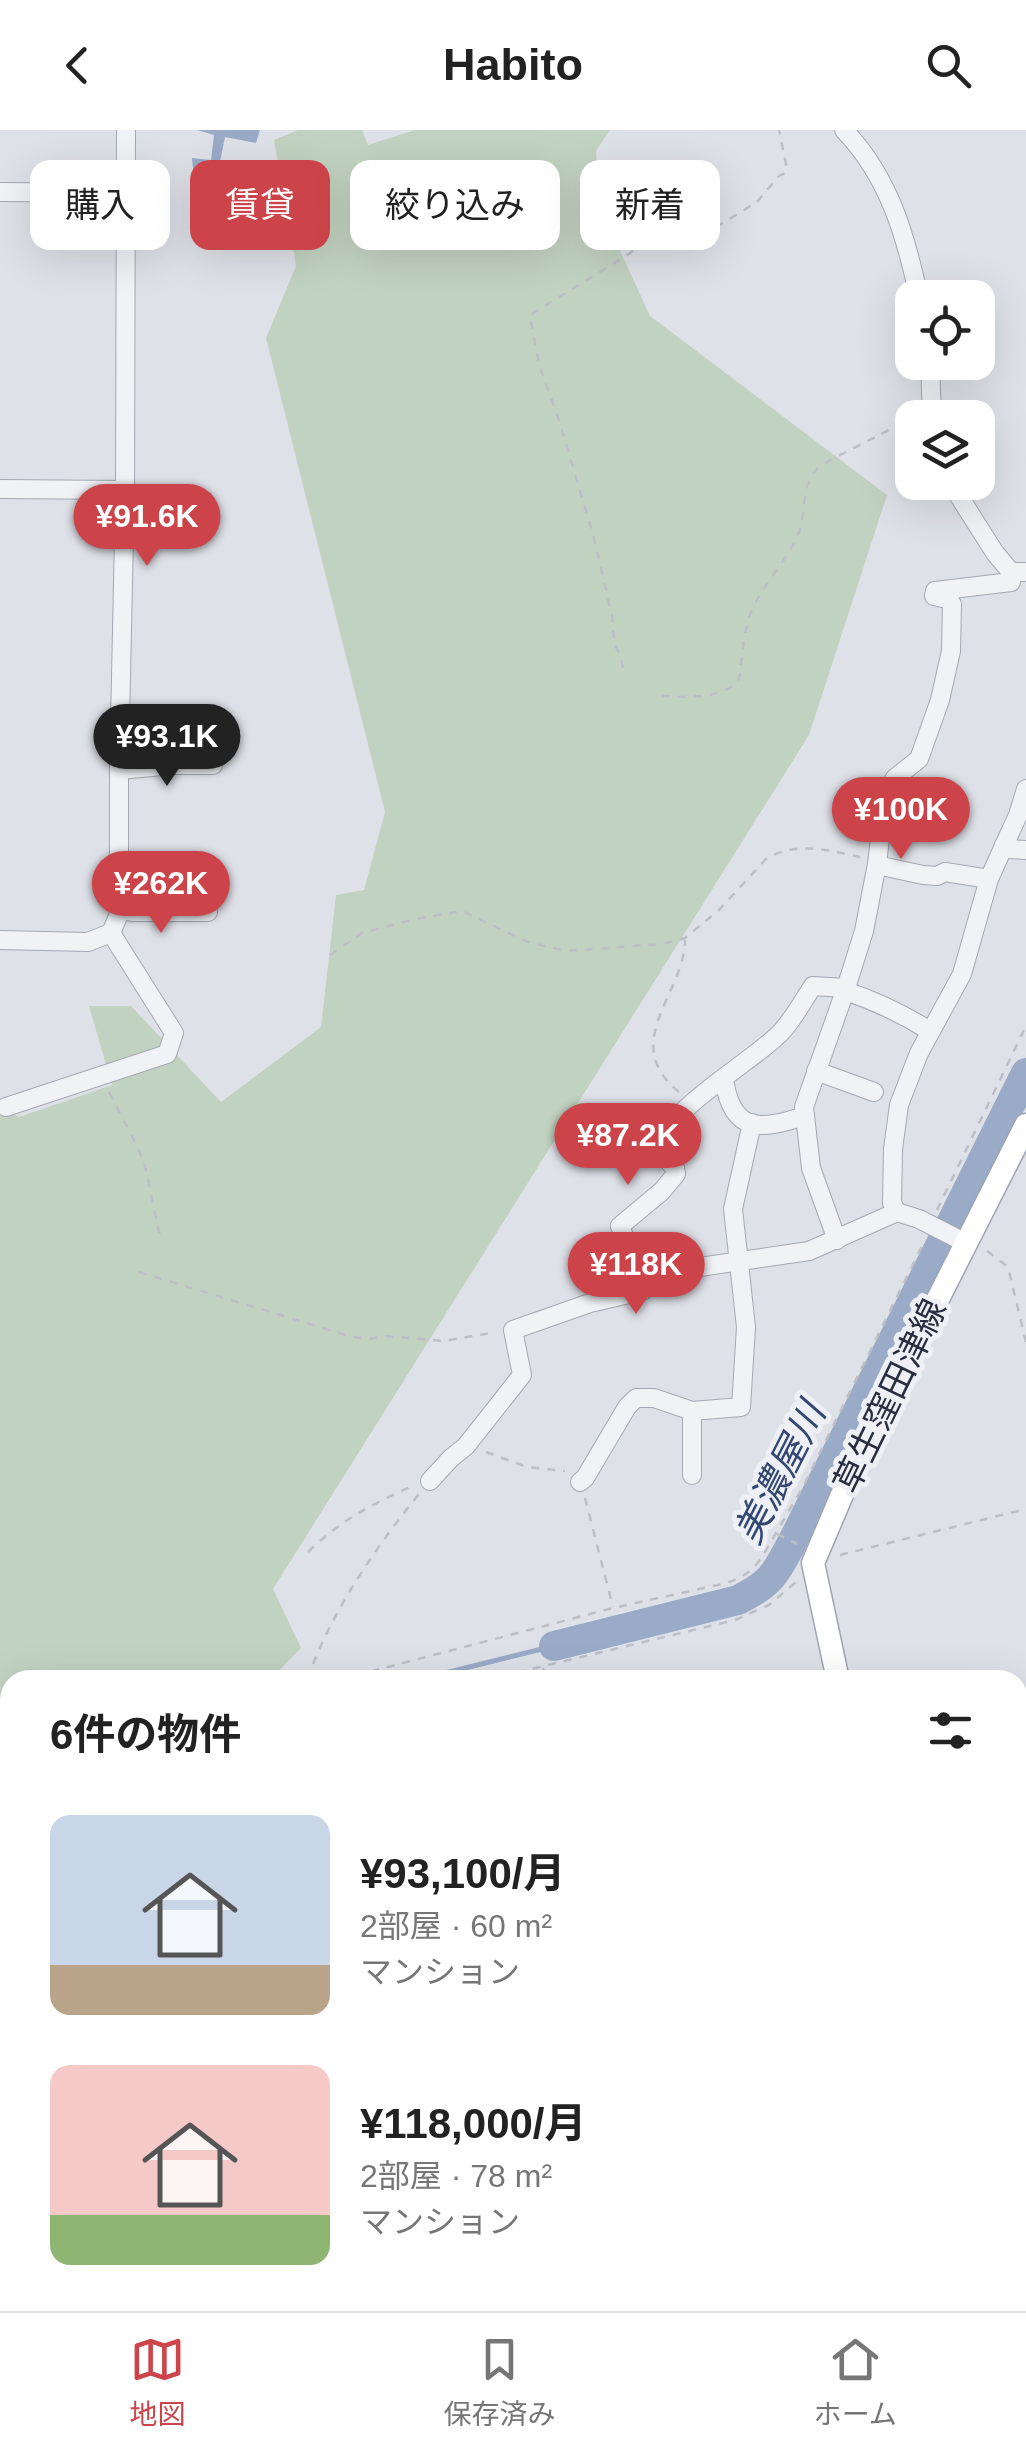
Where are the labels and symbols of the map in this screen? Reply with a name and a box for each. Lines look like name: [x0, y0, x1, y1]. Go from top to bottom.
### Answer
pin: ¥91.6K: [66, 484, 228, 569]
pin: ¥93.1K: [86, 704, 248, 789]
pin: ¥100K: [831, 777, 971, 862]
pin: ¥262K: [91, 851, 231, 936]
pin: ¥87.2K: [547, 1103, 709, 1188]
pin: ¥118K: [566, 1232, 706, 1317]
street label: 草生窪田津線: [826, 1293, 953, 1499]
water label: 美濃屋川: [727, 1392, 835, 1550]

